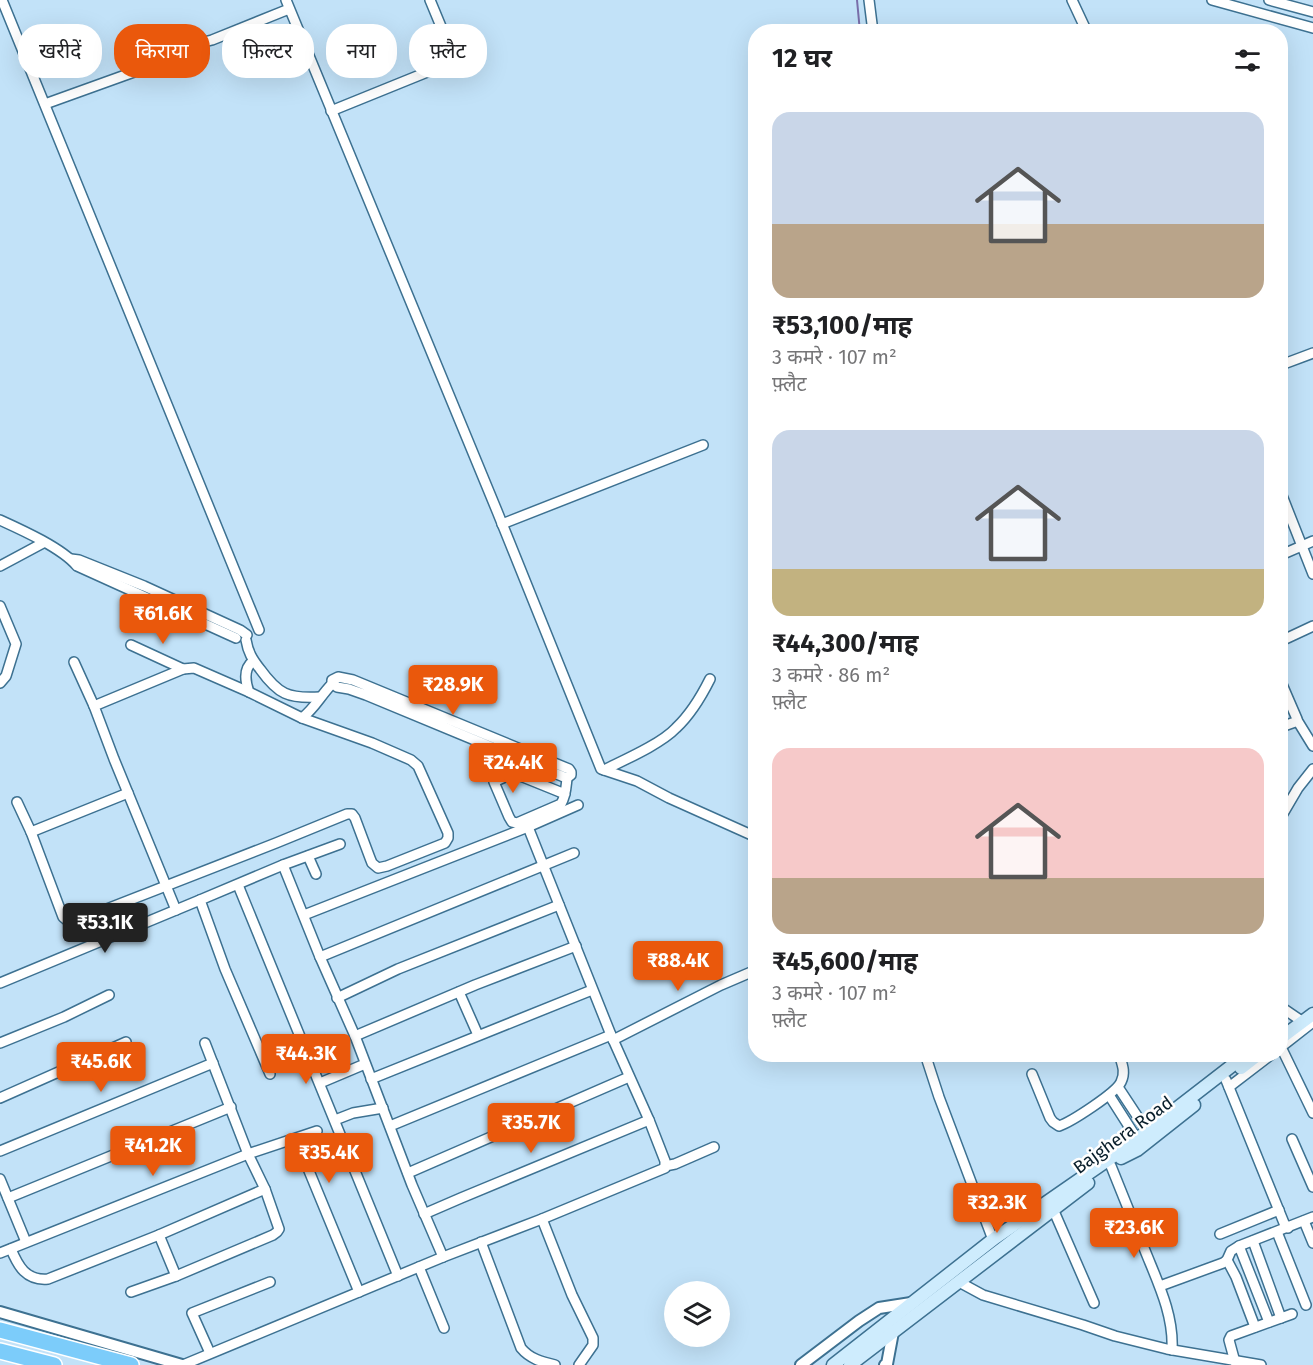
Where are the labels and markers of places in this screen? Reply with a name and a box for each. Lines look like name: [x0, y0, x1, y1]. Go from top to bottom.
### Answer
pin: ₹61.6K: [114, 594, 212, 645]
pin: ₹28.9K: [404, 665, 502, 716]
pin: ₹24.4K: [464, 743, 562, 794]
pin: ₹53.1K: [56, 903, 154, 954]
pin: ₹88.4K: [629, 941, 727, 992]
pin: ₹44.3K: [257, 1034, 355, 1085]
pin: ₹45.6K: [52, 1042, 150, 1093]
pin: ₹35.7K: [482, 1103, 580, 1154]
pin: ₹41.2K: [104, 1126, 202, 1177]
pin: ₹35.4K: [280, 1133, 378, 1184]
pin: ₹32.3K: [948, 1183, 1046, 1234]
pin: ₹23.6K: [1085, 1208, 1183, 1259]

